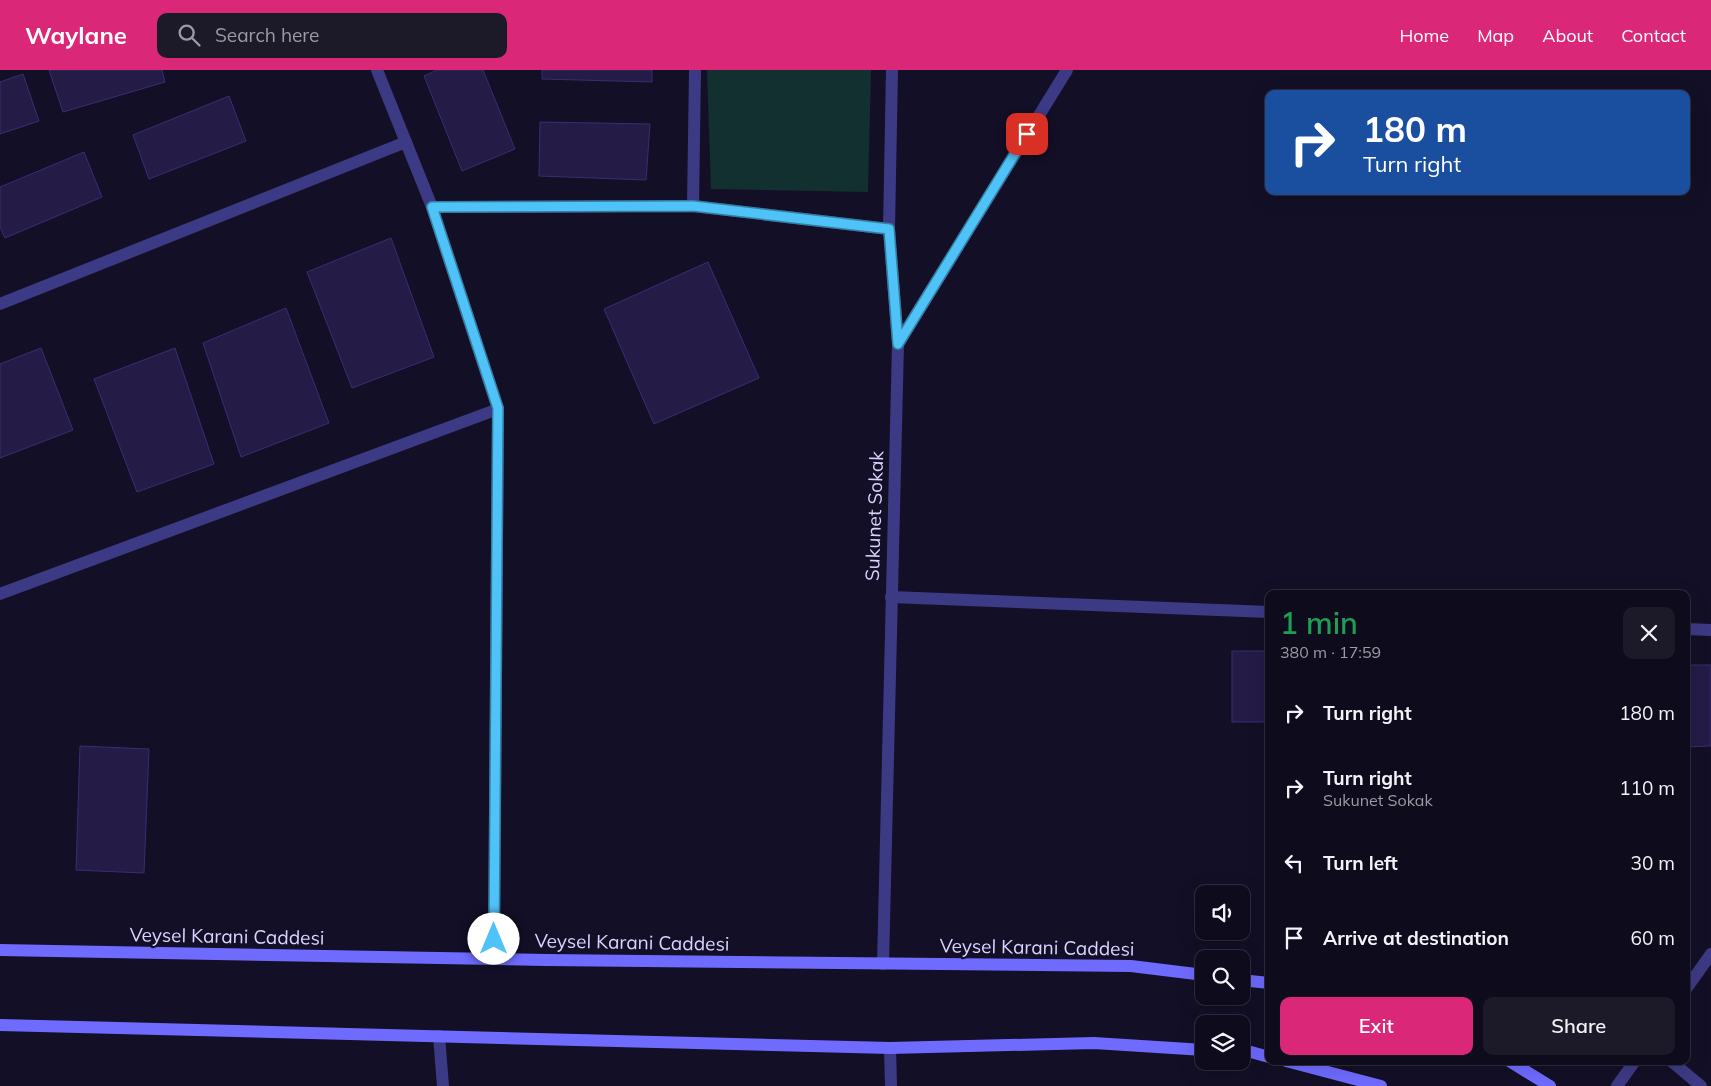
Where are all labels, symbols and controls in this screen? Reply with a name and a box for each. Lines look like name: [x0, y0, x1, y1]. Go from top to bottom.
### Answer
search box: [157, 13, 507, 58]
text: Waylane: [25, 20, 127, 50]
icon: search: [175, 21, 203, 49]
text: Search here: [215, 23, 319, 47]
text: Home: [1399, 24, 1449, 47]
text: Map: [1477, 24, 1514, 47]
text: About: [1542, 24, 1593, 47]
text: Contact: [1621, 24, 1686, 47]
text: 180 m: [1363, 107, 1467, 151]
icon: right: [1280, 110, 1345, 175]
pin: [1006, 113, 1048, 155]
icon: arrive: [1013, 120, 1041, 148]
text: Turn right: [1363, 150, 1461, 178]
street label: Sukunet Sokak: [860, 450, 888, 581]
text: 1 min: [1280, 604, 1358, 642]
button: close: [1623, 607, 1675, 659]
text: 380 m · 17:59: [1280, 642, 1381, 662]
icon: right: [1280, 699, 1308, 727]
text: Turn right: [1323, 701, 1412, 725]
text: 180 m: [1619, 701, 1675, 725]
text: Turn right: [1323, 766, 1412, 790]
icon: right: [1280, 774, 1308, 802]
text: 110 m: [1619, 776, 1675, 800]
text: Sukunet Sokak: [1323, 790, 1433, 810]
icon: left: [1280, 849, 1308, 877]
text: Turn left: [1323, 851, 1398, 875]
text: 30 m: [1631, 851, 1675, 875]
map controls: [1195, 885, 1250, 1070]
button: sound: [1195, 885, 1250, 940]
position arrow: [467, 912, 519, 964]
street label: Veysel Karani Caddesi: [129, 922, 325, 950]
icon: arrive: [1280, 924, 1308, 952]
text: Arrive at destination: [1323, 926, 1509, 950]
text: 60 m: [1631, 926, 1675, 950]
street label: Veysel Karani Caddesi: [534, 928, 730, 956]
street label: Veysel Karani Caddesi: [939, 933, 1135, 961]
button: search: [1195, 950, 1250, 1005]
button: Exit: [1280, 997, 1473, 1055]
button: Share: [1483, 997, 1675, 1055]
button: layers: [1195, 1015, 1250, 1070]

